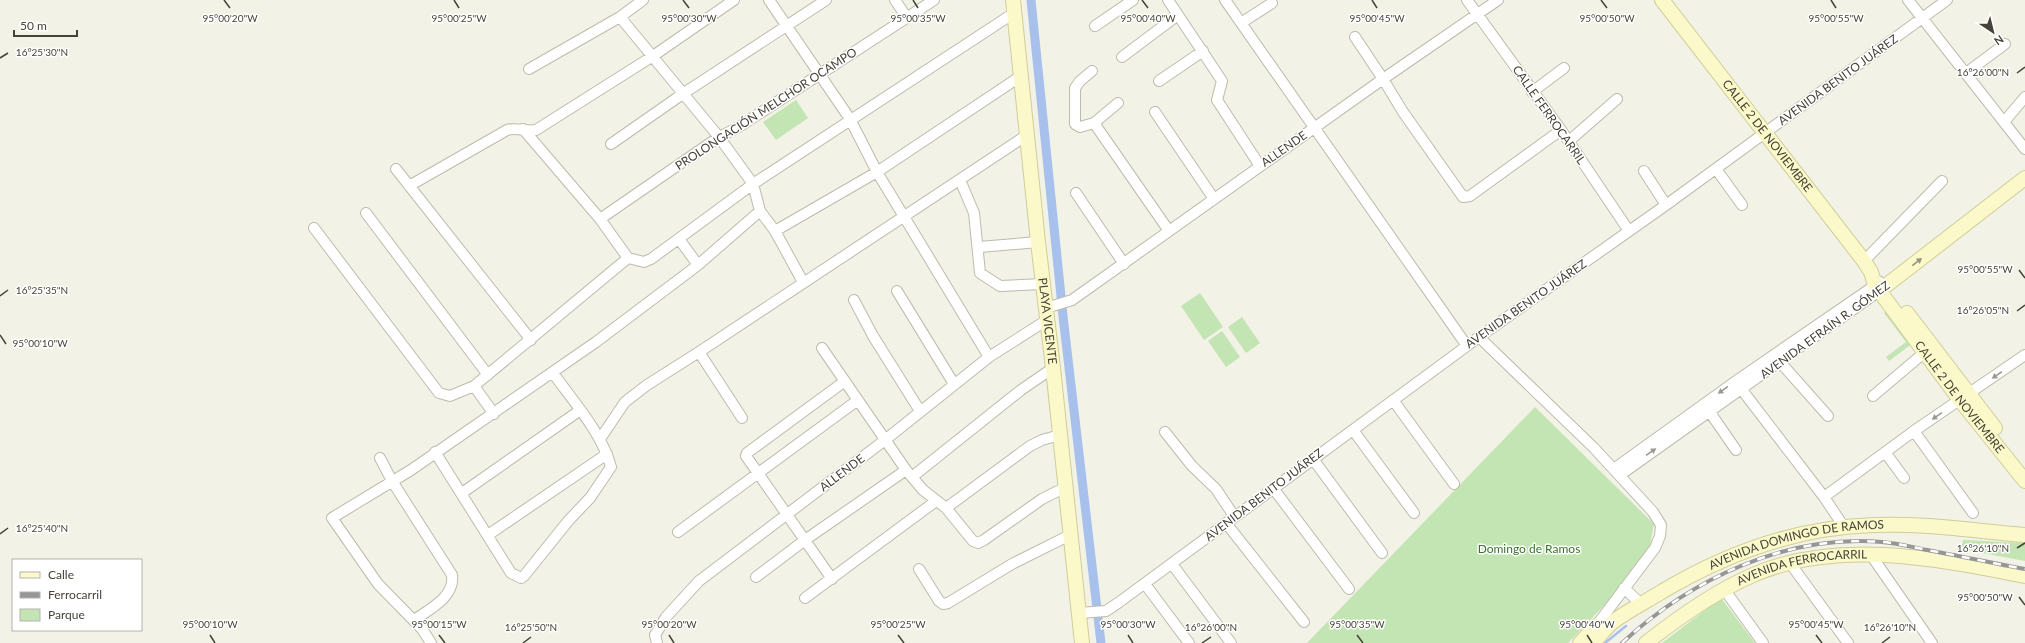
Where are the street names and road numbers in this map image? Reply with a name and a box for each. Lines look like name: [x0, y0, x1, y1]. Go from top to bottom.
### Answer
street label: AVENIDA BENITO JUÁREZ: [1775, 31, 1901, 128]
street label: PROLONGACIÓN MELCHOR OCAMPO: [672, 44, 860, 173]
street label: CALLE FERROCARRIL: [1510, 62, 1589, 167]
street label: CALLE 2 DE NOVIEMBRE: [1719, 77, 1816, 195]
street label: ALLENDE: [1258, 127, 1310, 170]
street label: AVENIDA BENITO JUÁREZ: [1462, 256, 1589, 351]
street label: PLAYA VICENTE: [1035, 277, 1061, 365]
street label: AVENIDA EFRAÍN R. GÓMEZ: [1757, 277, 1893, 382]
street label: CALLE 2 DE NOVIEMBRE: [1912, 338, 2008, 456]
street label: AVENIDA BENITO JUÁREZ: [1201, 445, 1326, 544]
street label: ALLENDE: [816, 451, 867, 494]
street label: AVENIDA DOMINGO DE RAMOS: [1706, 517, 1884, 573]
street label: AVENIDA FERROCARRIL: [1734, 546, 1867, 589]

